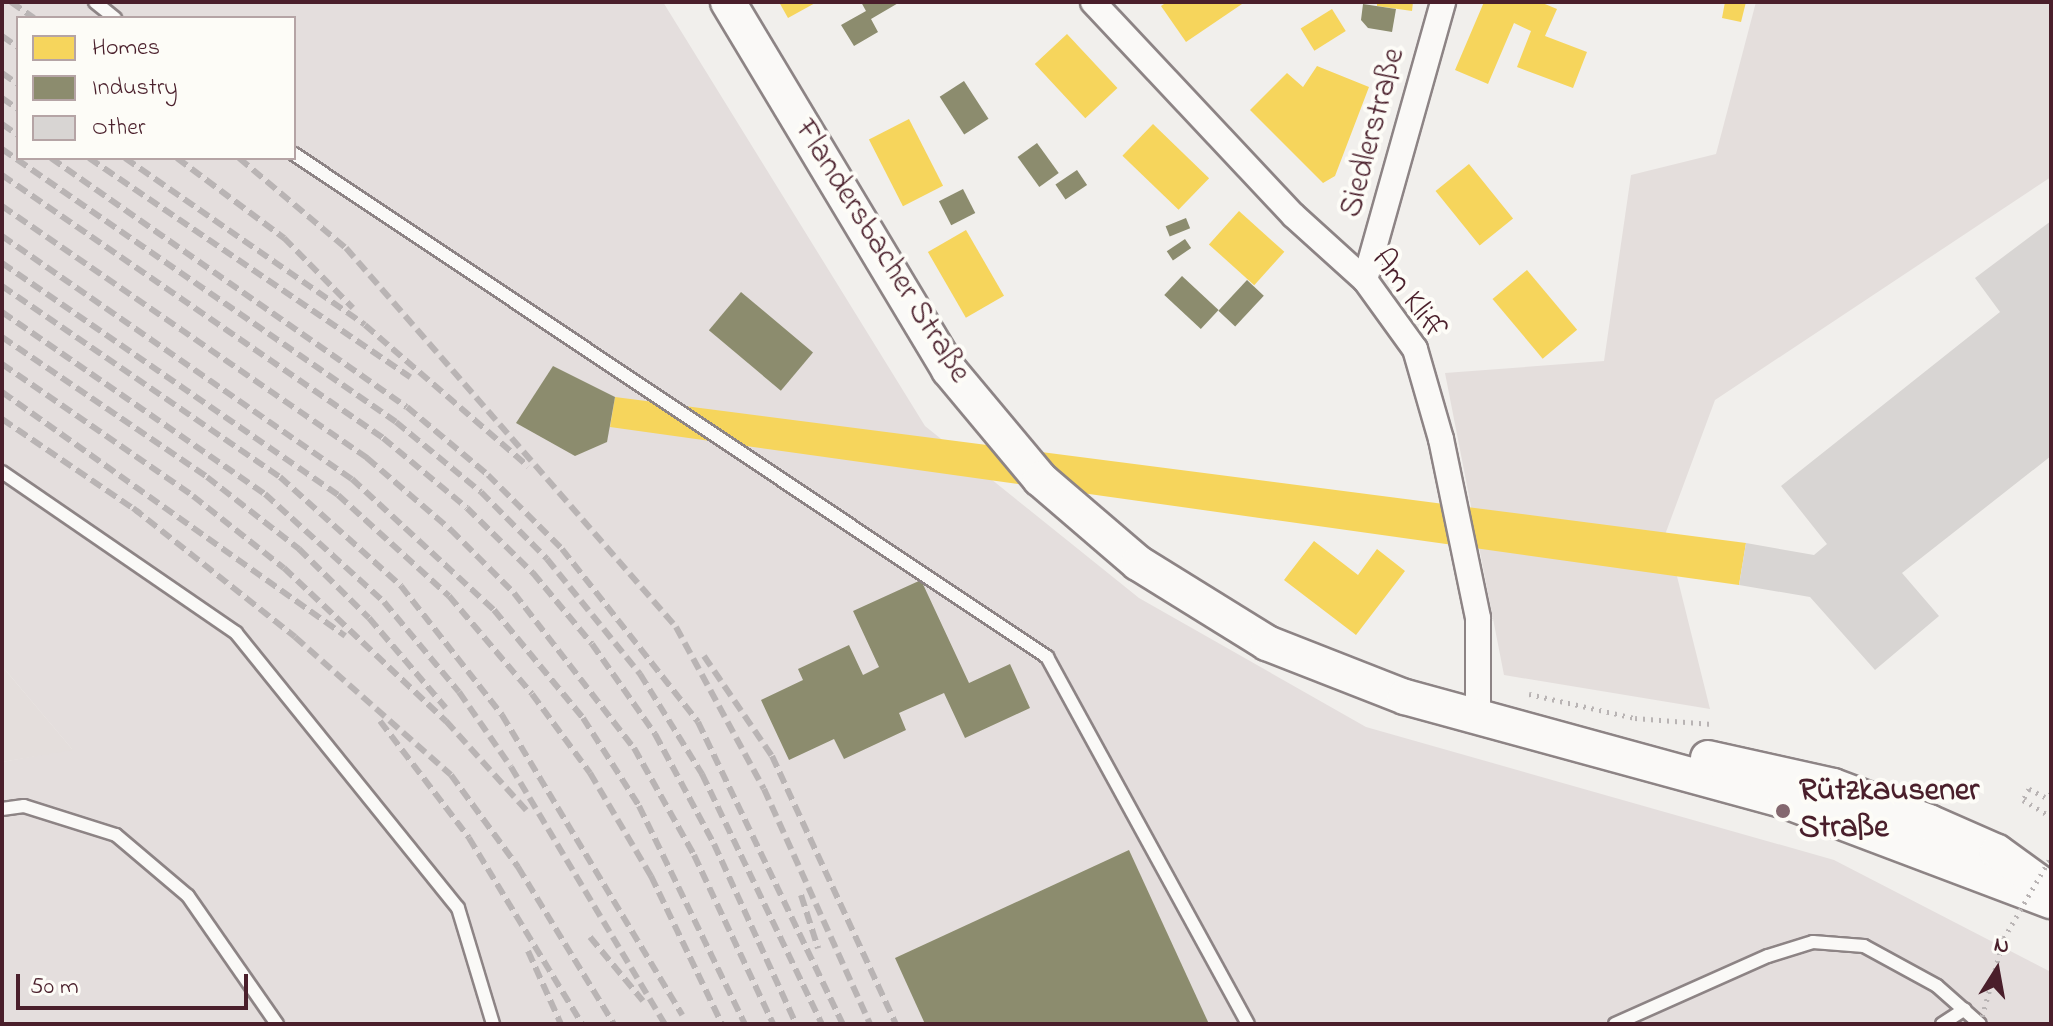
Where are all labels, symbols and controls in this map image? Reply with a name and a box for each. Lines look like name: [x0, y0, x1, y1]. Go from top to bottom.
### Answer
legend: [16, 16, 296, 160]
text: Homes: [92, 31, 160, 66]
street label: Siedlerstraße: [1333, 44, 1415, 222]
text: Industry: [92, 71, 178, 106]
text: Other: [92, 111, 145, 146]
street label: Flandersbacher Straße: [784, 113, 978, 391]
street label: Am Kliff: [1361, 242, 1453, 348]
place label: Rützkausener Straße: [1799, 774, 1979, 849]
marker: Rützkausener Straße: [1774, 802, 1792, 820]
text: N: [1991, 929, 2012, 964]
north arrow: [1957, 930, 2037, 1010]
scale bar: [20, 958, 252, 1008]
text: 50 m: [30, 970, 79, 1005]

